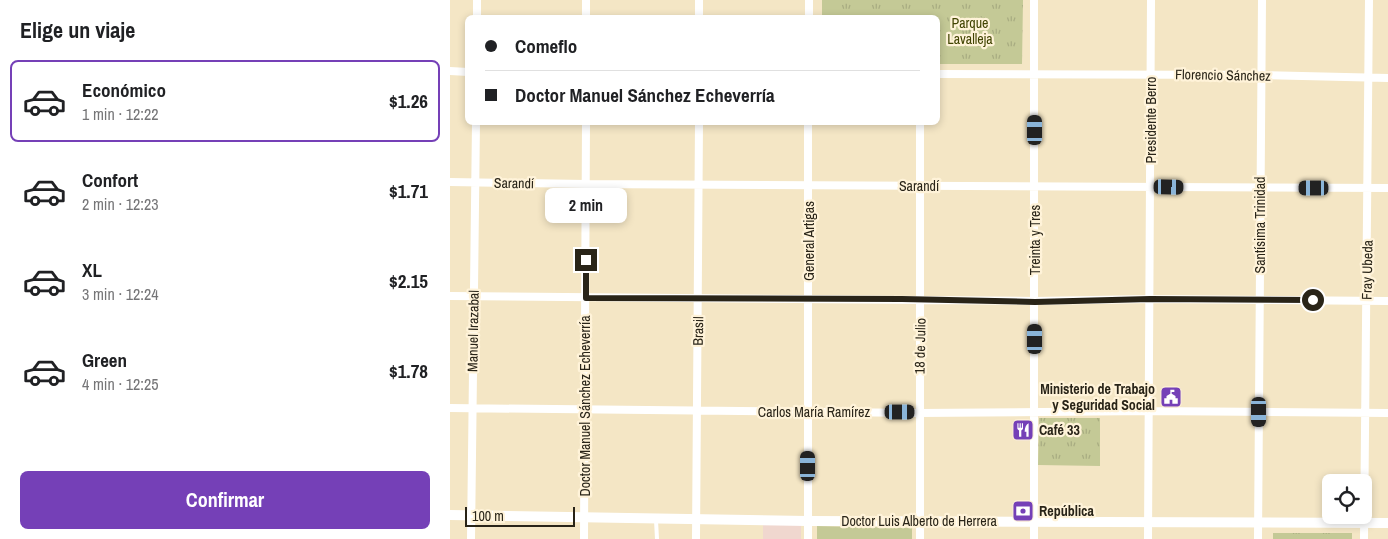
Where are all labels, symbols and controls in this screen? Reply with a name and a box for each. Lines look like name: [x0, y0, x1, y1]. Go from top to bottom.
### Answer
park label: Parque Lavalleja: [947, 14, 993, 48]
text: Elige un viaje: [20, 15, 135, 45]
text: Comeflo: [515, 33, 577, 59]
street label: Florencio Sánchez: [1175, 65, 1271, 85]
text: Económico: [82, 77, 166, 103]
street label: Presidente Berro: [1142, 77, 1160, 163]
icon: car: [22, 79, 67, 124]
text: Doctor Manuel Sánchez Echeverría: [515, 82, 775, 108]
text: $1.26: [389, 88, 428, 114]
text: 1 min · 12:22: [82, 103, 159, 125]
car: [1027, 115, 1042, 145]
text: Confort: [82, 167, 138, 193]
icon: car: [22, 169, 67, 214]
street label: Sarandí: [494, 174, 535, 192]
street label: Santísima Trinidad: [1251, 176, 1269, 274]
street label: Sarandí: [899, 177, 940, 195]
text: $1.71: [389, 178, 428, 204]
car: [1153, 179, 1184, 195]
car: [1299, 181, 1329, 196]
callout: 2 min: [545, 188, 627, 222]
text: 2 min · 12:23: [82, 193, 159, 215]
text: 2 min: [569, 194, 603, 216]
street label: General Artigas: [800, 201, 818, 281]
street label: Treinta y Tres: [1026, 205, 1044, 275]
street label: Fray Ubeda: [1357, 239, 1377, 300]
route end: [575, 249, 597, 271]
text: XL: [82, 257, 102, 283]
icon: car: [22, 259, 67, 304]
text: $2.15: [389, 268, 428, 294]
text: 3 min · 12:24: [82, 283, 159, 305]
route start: [1302, 289, 1324, 311]
street label: Manuel Irazabal: [463, 290, 483, 372]
street label: Doctor Manuel Sánchez Echeverría: [576, 315, 594, 497]
street label: Brasil: [689, 316, 707, 346]
street label: 18 de Julio: [911, 318, 929, 374]
car: [1027, 324, 1042, 354]
text: Green: [82, 347, 127, 373]
icon: car: [22, 349, 67, 394]
text: $1.78: [389, 358, 428, 384]
text: 4 min · 12:25: [82, 373, 159, 395]
place label: Ministerio de Trabajo y Seguridad Social: [1040, 380, 1155, 414]
public building icon: Ministerio de Trabajo y Seguridad Social: [1159, 385, 1183, 409]
car: [1251, 397, 1266, 427]
street label: Carlos María Ramírez: [758, 403, 870, 421]
car: [885, 405, 915, 420]
restaurant icon: Café 33: [1011, 418, 1035, 442]
place label: Café 33: [1039, 421, 1080, 439]
car: [800, 451, 815, 481]
button: Confirmar: [20, 471, 430, 529]
map controls: [1322, 474, 1372, 524]
button: locate: [1322, 474, 1372, 524]
bank icon: República: [1011, 499, 1035, 523]
place label: República: [1039, 502, 1094, 520]
scale bar: [465, 504, 575, 527]
text: 100 m: [472, 507, 504, 525]
street label: Doctor Luis Alberto de Herrera: [841, 512, 997, 530]

